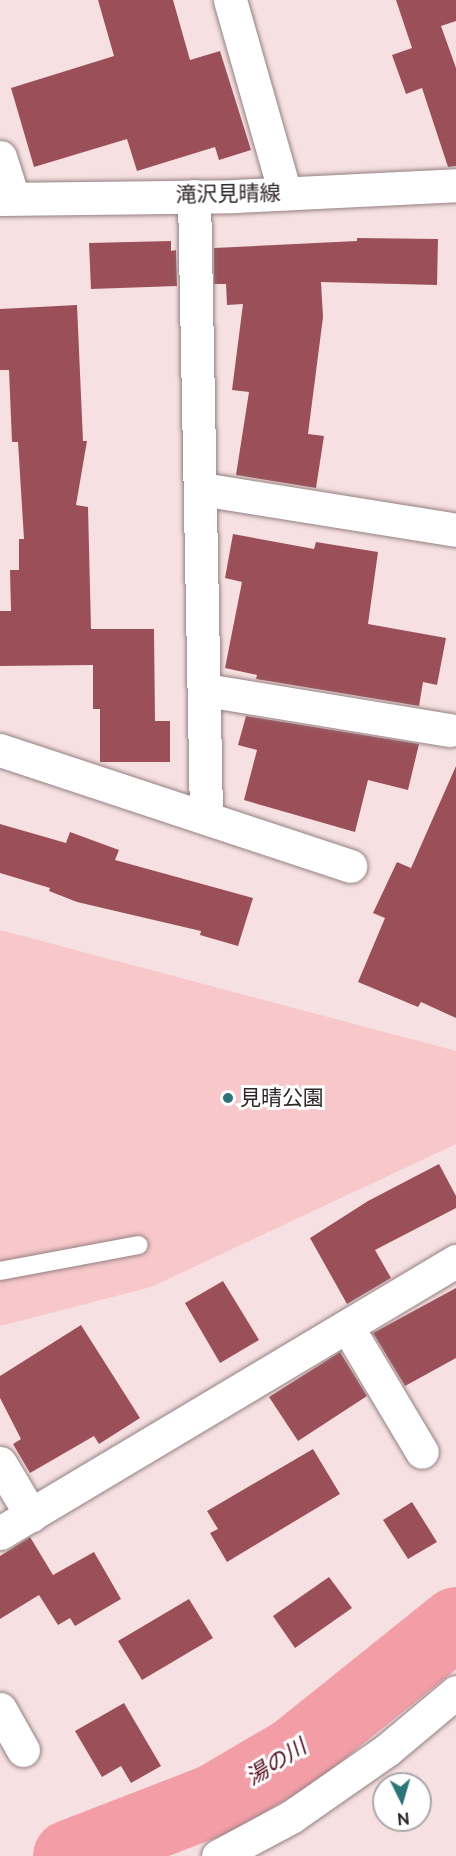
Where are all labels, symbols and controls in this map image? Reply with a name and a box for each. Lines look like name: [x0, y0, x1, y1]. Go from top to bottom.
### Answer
street label: 滝沢見晴線: [175, 180, 281, 208]
place label: 見晴公園: [240, 1085, 324, 1111]
marker: 見晴公園: [221, 1091, 235, 1105]
water label: 湯の川: [241, 1733, 311, 1791]
north arrow: [372, 1772, 432, 1832]
text: N: [397, 1808, 410, 1828]

